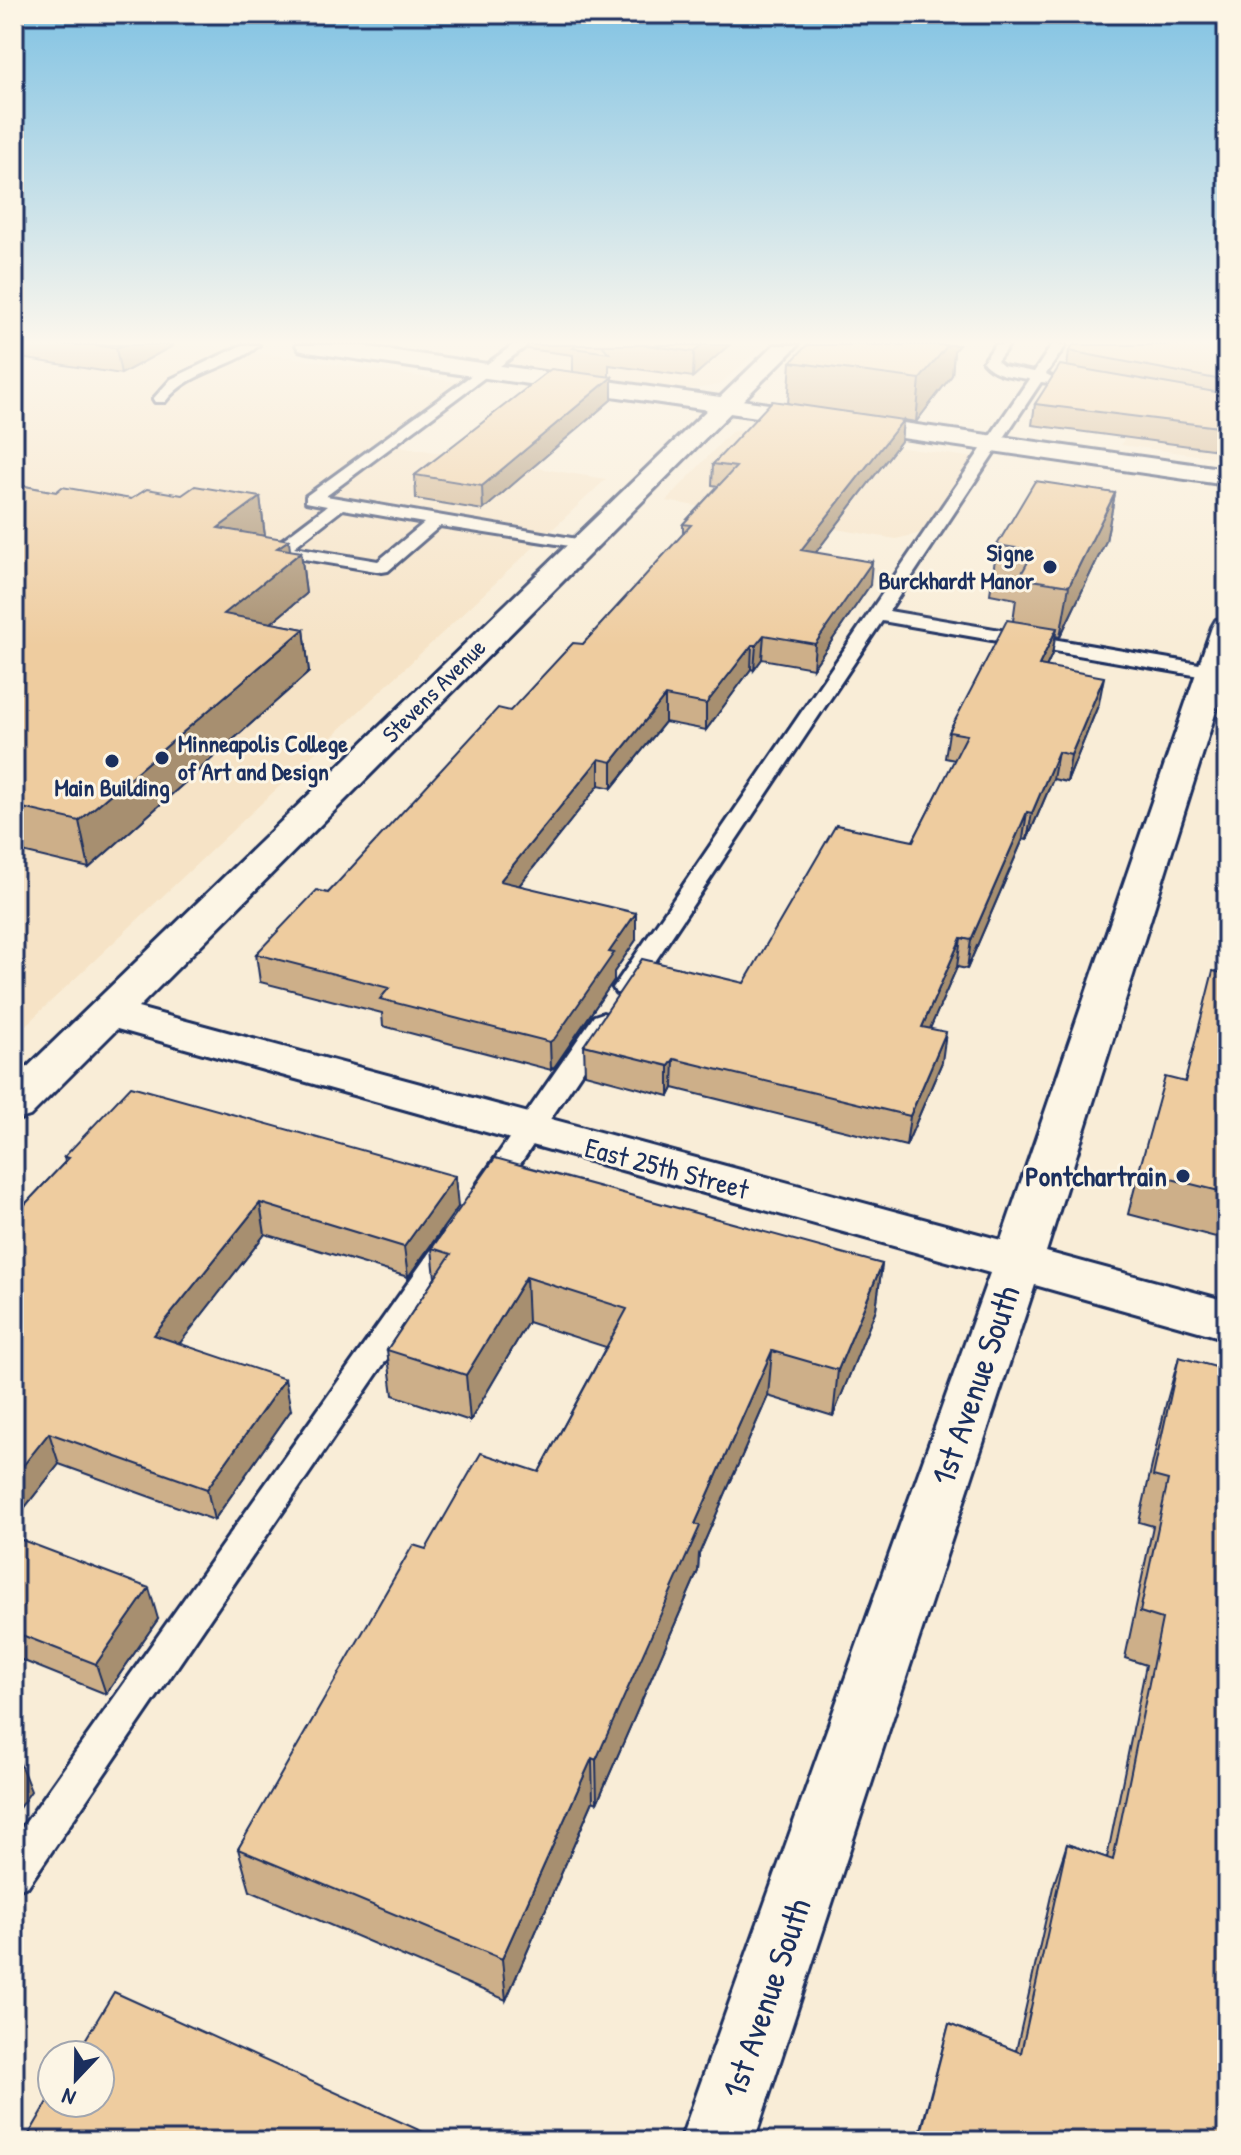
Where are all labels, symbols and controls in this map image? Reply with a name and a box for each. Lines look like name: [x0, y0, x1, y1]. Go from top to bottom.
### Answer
place label: Signe Burckhardt Manor: [878, 536, 1035, 596]
marker: Signe Burckhardt Manor: [1041, 558, 1059, 576]
street label: Stevens Avenue: [374, 631, 492, 749]
place label: Minneapolis College of Art and Design: [178, 727, 348, 788]
marker: Minneapolis College of Art and Design: [153, 749, 171, 767]
marker: Main Building: [103, 752, 121, 770]
place label: Main Building: [54, 771, 170, 804]
street label: East 25th Street: [581, 1128, 753, 1208]
place label: Pontchartrain: [1025, 1157, 1167, 1195]
marker: Pontchartrain: [1174, 1167, 1192, 1185]
street label: 1st Avenue South: [919, 1279, 1031, 1491]
street label: 1st Avenue South: [710, 1892, 822, 2104]
north arrow: [36, 2039, 116, 2119]
text: N: [57, 2081, 80, 2114]

